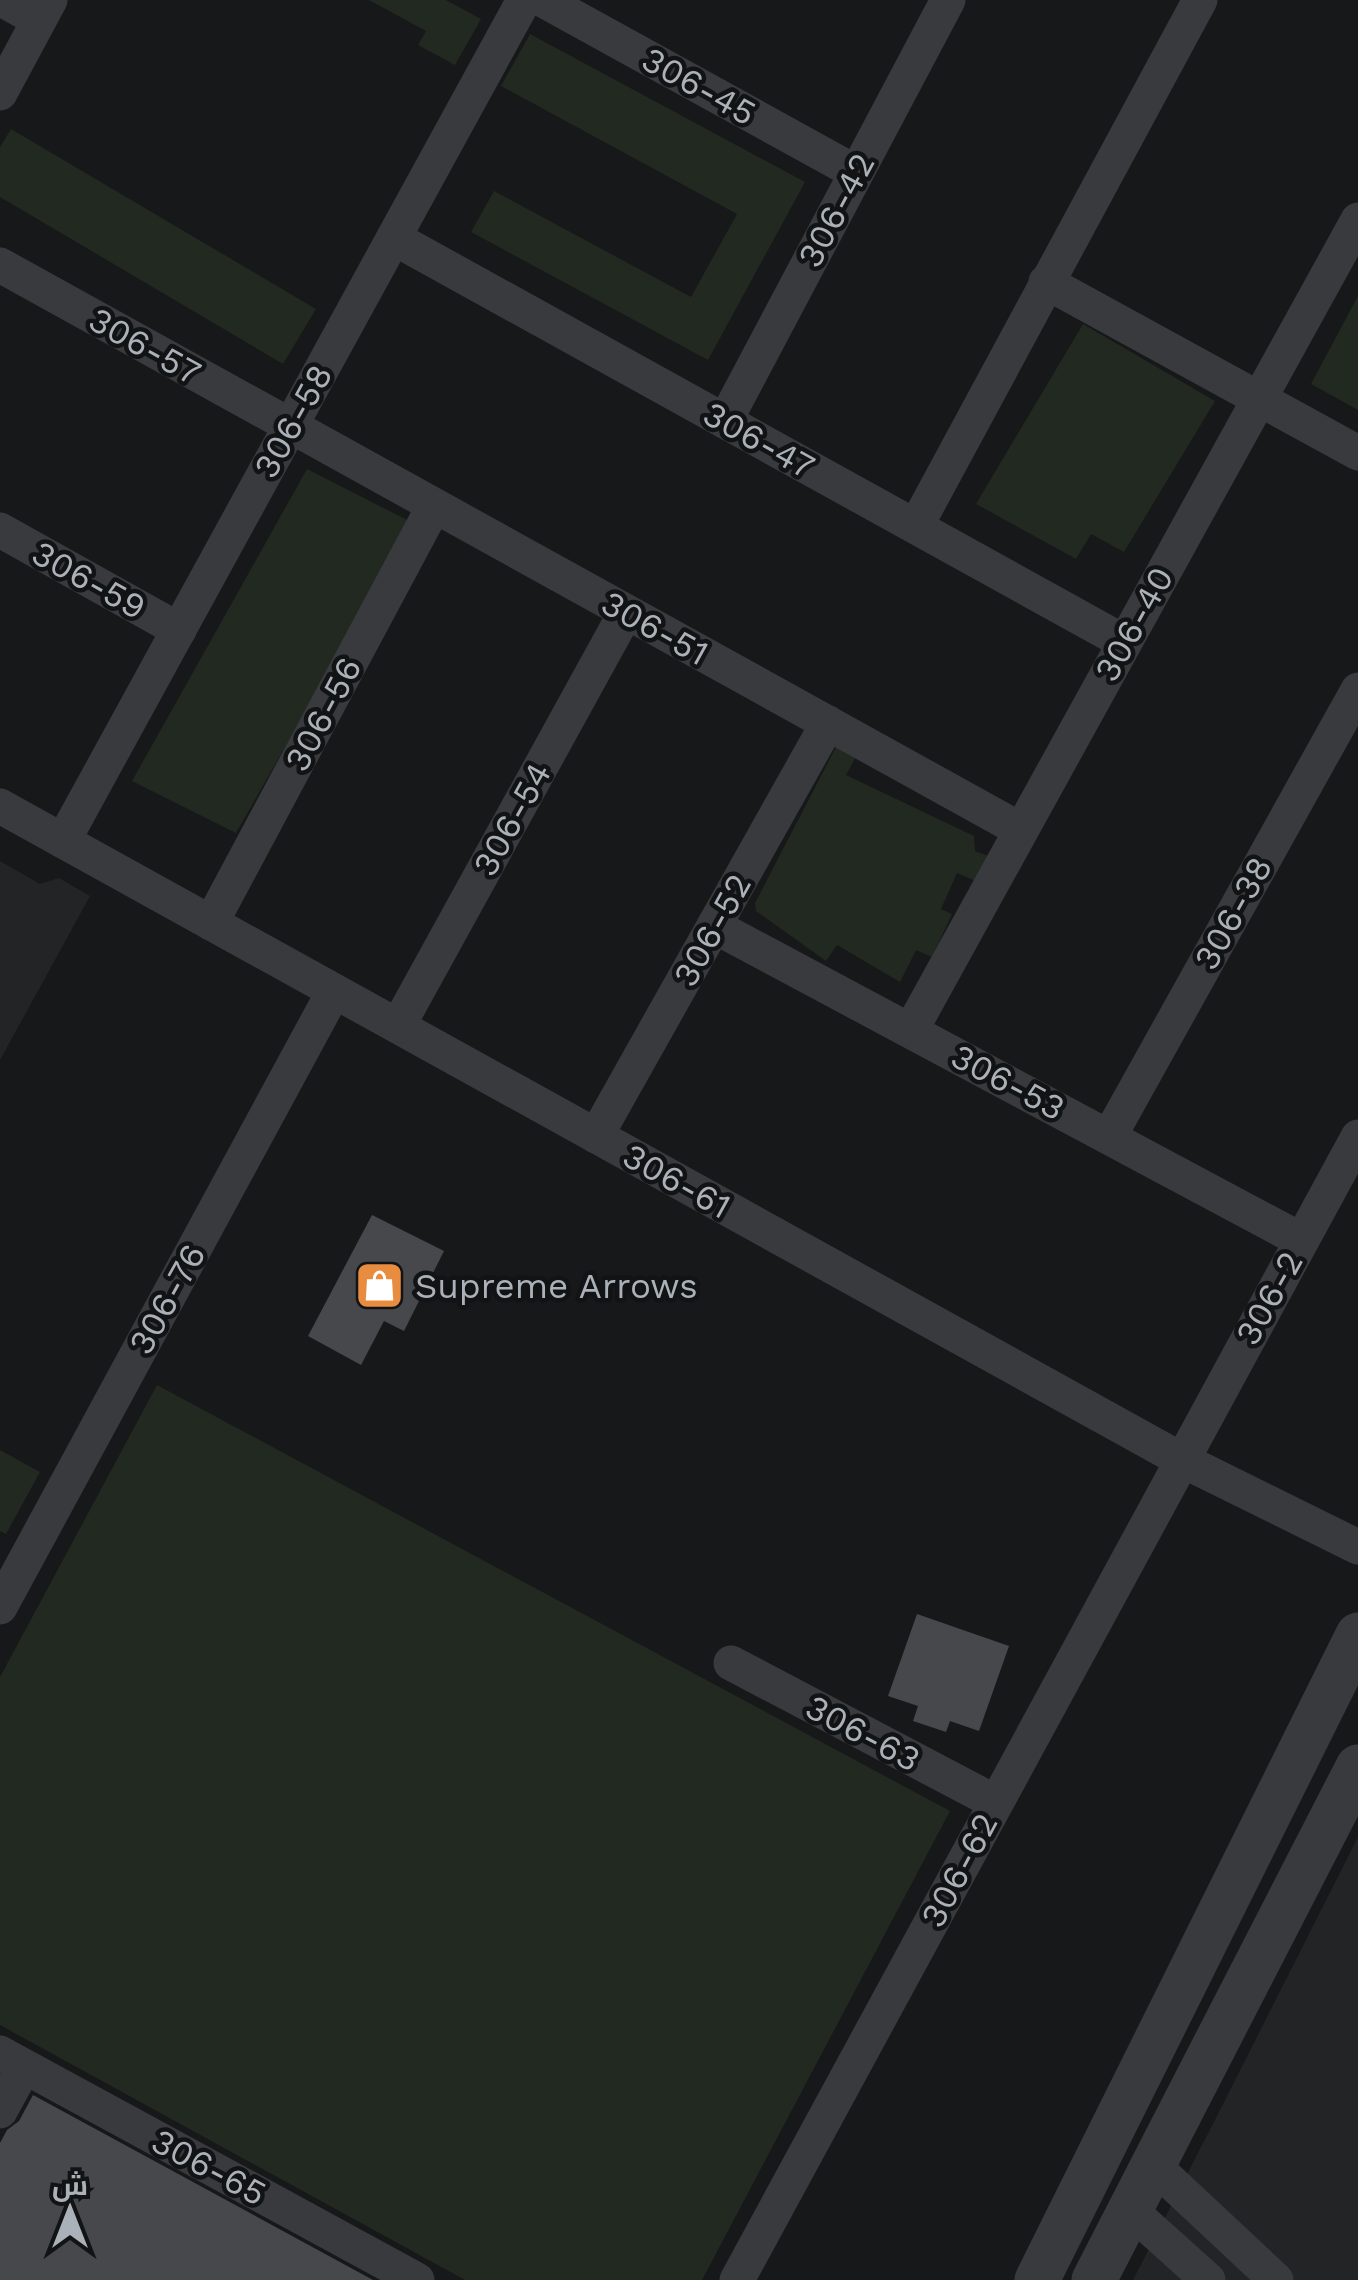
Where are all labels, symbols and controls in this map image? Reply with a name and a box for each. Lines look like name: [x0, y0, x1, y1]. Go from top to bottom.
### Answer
street label: 306-45: [635, 38, 763, 134]
street label: 306-42: [789, 146, 883, 274]
street label: 306-57: [82, 298, 208, 394]
street label: 306-58: [245, 357, 341, 485]
street label: 306-47: [696, 392, 822, 488]
street label: 306-59: [25, 532, 153, 628]
street label: 306-40: [1085, 559, 1183, 689]
street label: 306-51: [594, 582, 716, 674]
street label: 306-56: [276, 650, 370, 778]
street label: 306-54: [464, 755, 560, 883]
street label: 306-38: [1185, 849, 1281, 977]
street label: 306-52: [664, 866, 760, 994]
street label: 306-53: [944, 1035, 1072, 1129]
street label: 306-61: [616, 1134, 738, 1228]
street label: 306-76: [120, 1237, 214, 1361]
street label: 306-2: [1226, 1244, 1312, 1352]
shop icon: Supreme Arrows: [354, 1260, 406, 1312]
place label: Supreme Arrows: [415, 1265, 698, 1307]
street label: 306-63: [799, 1686, 927, 1780]
street label: 306-62: [912, 1806, 1006, 1934]
street label: 306-65: [145, 2120, 273, 2214]
north arrow: [20, 2160, 120, 2260]
text: ش: [52, 2169, 88, 2202]

